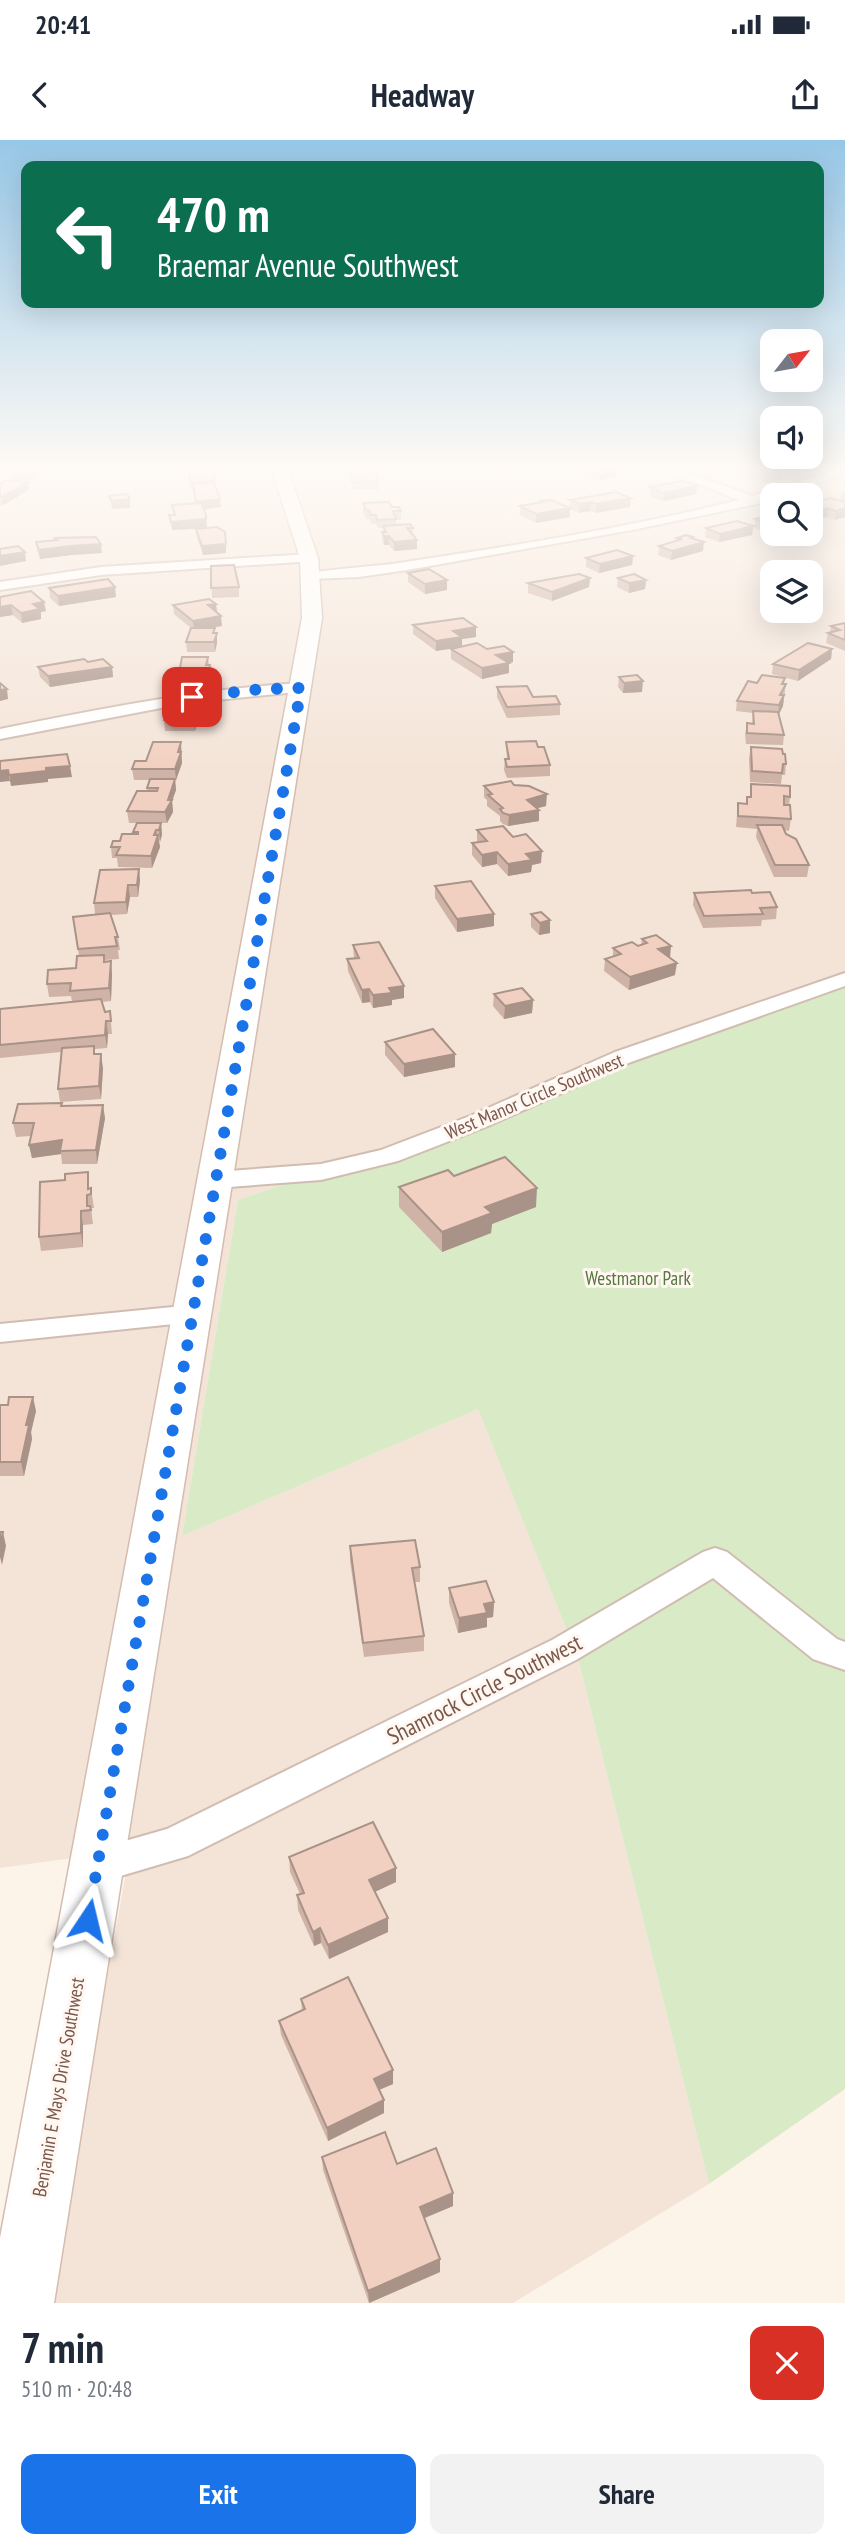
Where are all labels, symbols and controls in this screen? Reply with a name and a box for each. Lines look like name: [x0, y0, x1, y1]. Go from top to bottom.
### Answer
text: 20:41: [35, 8, 91, 41]
text: Headway: [371, 74, 474, 116]
icon: back: [21, 76, 59, 114]
icon: share: [786, 76, 824, 114]
text: 470 m: [157, 182, 270, 246]
icon: left: [42, 189, 133, 280]
text: Braemar Avenue Southwest: [157, 244, 459, 286]
north arrow: [760, 329, 822, 392]
map controls: [760, 329, 823, 623]
button: sound: [760, 406, 823, 469]
button: search: [760, 483, 823, 546]
button: layers: [760, 560, 823, 623]
pin: [162, 667, 222, 727]
icon: arrive: [173, 678, 211, 716]
street label: West Manor Circle Southwest: [441, 1047, 627, 1144]
park label: Westmanor Park: [585, 1266, 691, 1290]
street label: Shamrock Circle Southwest: [382, 1627, 587, 1751]
position arrow: [51, 1883, 125, 1957]
street label: Benjamin E Mays Drive Southwest: [27, 1975, 89, 2199]
text: 7 min: [21, 2320, 104, 2375]
button: close: [750, 2326, 824, 2400]
text: 510 m · 20:48: [21, 2374, 133, 2403]
button: Exit: [21, 2454, 416, 2534]
button: Share: [430, 2454, 824, 2534]

